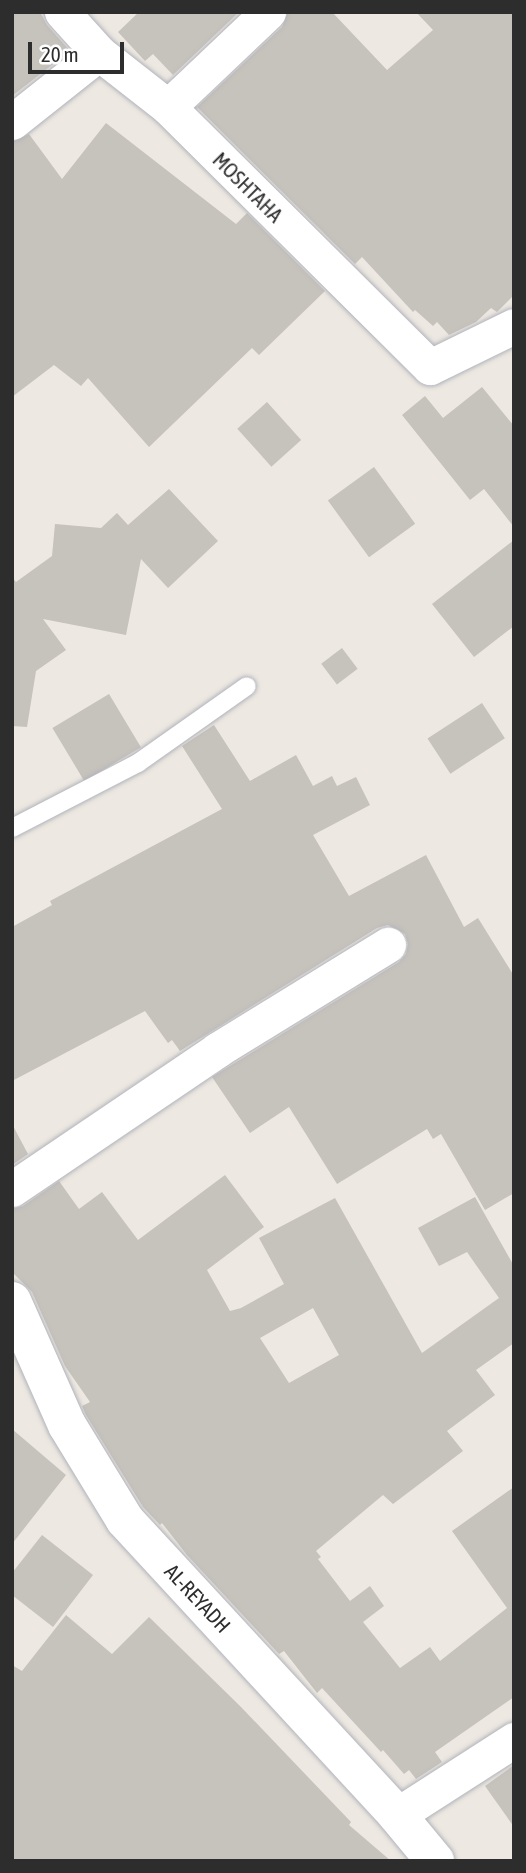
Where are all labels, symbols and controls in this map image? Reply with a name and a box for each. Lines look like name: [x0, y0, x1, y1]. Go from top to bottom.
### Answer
scale bar: [32, 28, 128, 72]
text: 20 m: [41, 42, 79, 66]
street label: MOSHTAHA: [208, 147, 288, 227]
street label: AL-REYADH: [160, 1558, 236, 1638]

